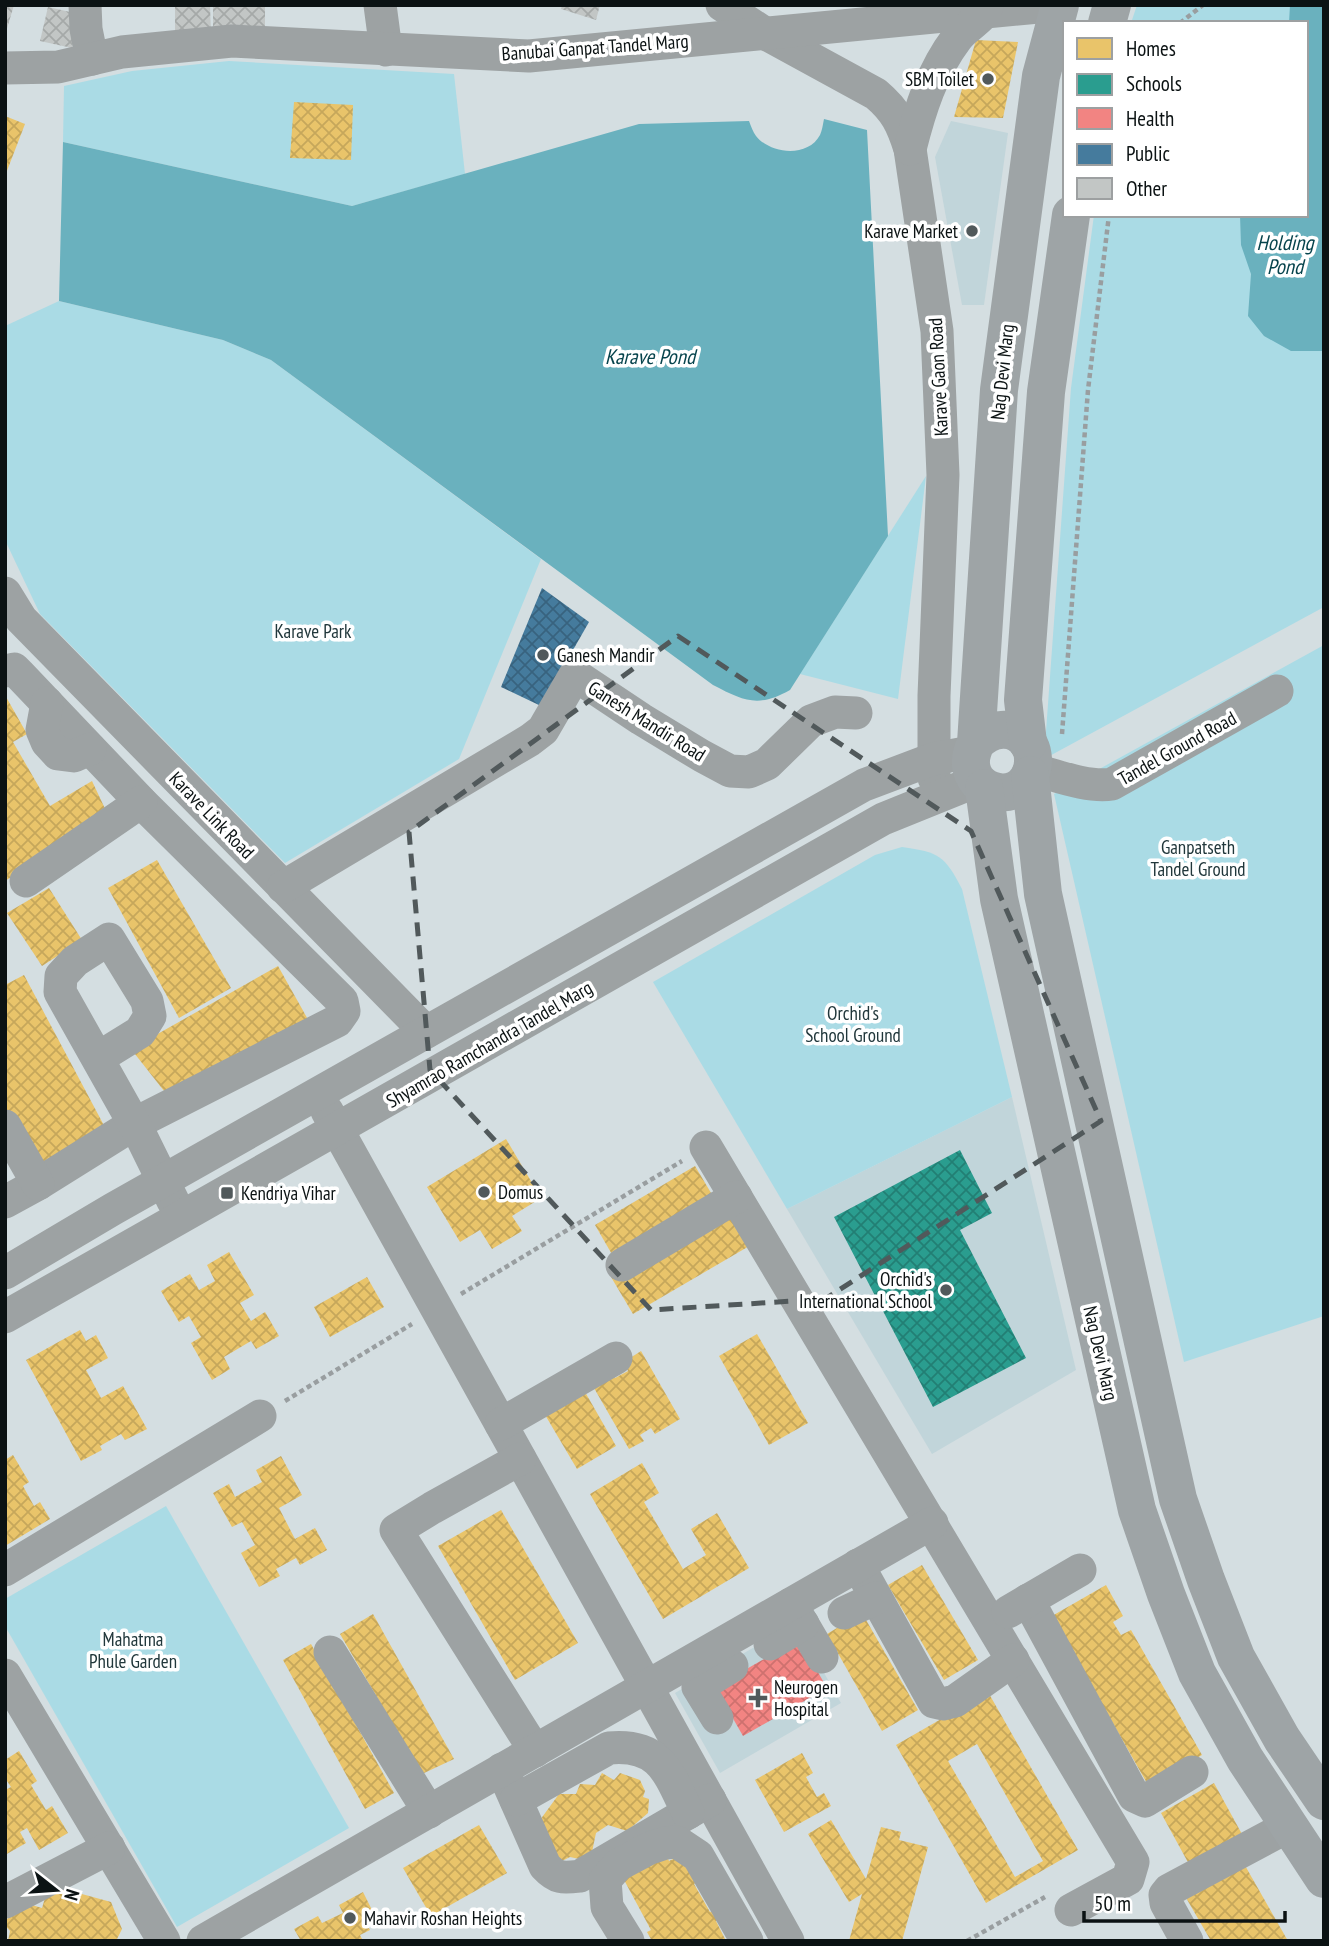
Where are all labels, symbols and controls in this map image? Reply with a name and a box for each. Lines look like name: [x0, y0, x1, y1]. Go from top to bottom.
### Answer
legend: [1063, 21, 1308, 217]
street label: Banubai Ganpat Tandel Marg: [501, 28, 689, 66]
text: Homes: [1126, 35, 1176, 62]
place label: SBM Toilet: [905, 67, 975, 91]
text: Schools: [1126, 70, 1182, 97]
marker: SBM Toilet: [980, 71, 996, 87]
text: Health: [1126, 105, 1174, 132]
text: Public: [1126, 140, 1171, 167]
text: Other: [1126, 175, 1167, 202]
place label: Karave Market: [864, 219, 959, 243]
marker: Karave Market: [964, 223, 980, 239]
water label: Holding Pond: [1256, 229, 1316, 280]
street label: Karave Gaon Road: [923, 317, 953, 437]
street label: Nag Devi Marg: [985, 323, 1019, 421]
water label: Karave Pond: [605, 343, 698, 370]
park label: Karave Park: [275, 619, 352, 643]
place label: Ganesh Mandir: [557, 643, 655, 667]
marker: Ganesh Mandir: [535, 647, 551, 663]
street label: Ganesh Mandir Road: [584, 675, 710, 767]
street label: Tandel Ground Road: [1114, 706, 1240, 790]
street label: Karave Link Road: [164, 766, 260, 864]
park label: Ganpatseth Tandel Ground: [1151, 835, 1245, 881]
street label: Shyamrao Ramchandra Tandel Marg: [382, 975, 596, 1113]
park label: Orchid's School Ground: [805, 1001, 901, 1047]
place label: Domus: [498, 1180, 543, 1204]
place label: Kendriya Vihar: [241, 1181, 337, 1205]
marker: Domus: [476, 1184, 492, 1200]
marker: Kendriya Vihar: [219, 1185, 235, 1201]
place label: Orchid's International School: [799, 1267, 933, 1313]
marker: Orchid's International School: [938, 1282, 954, 1298]
street label: Nag Devi Marg: [1078, 1303, 1124, 1403]
park label: Mahatma Phule Garden: [89, 1627, 177, 1673]
place label: Neurogen Hospital: [774, 1675, 838, 1721]
marker: Neurogen Hospital: [748, 1688, 768, 1708]
north arrow: [21, 1855, 91, 1925]
scale bar: [1084, 1880, 1285, 1924]
text: N: [59, 1887, 85, 1903]
text: 50 m: [1094, 1890, 1131, 1917]
place label: Mahavir Roshan Heights: [364, 1906, 522, 1930]
marker: Mahavir Roshan Heights: [342, 1910, 358, 1926]

